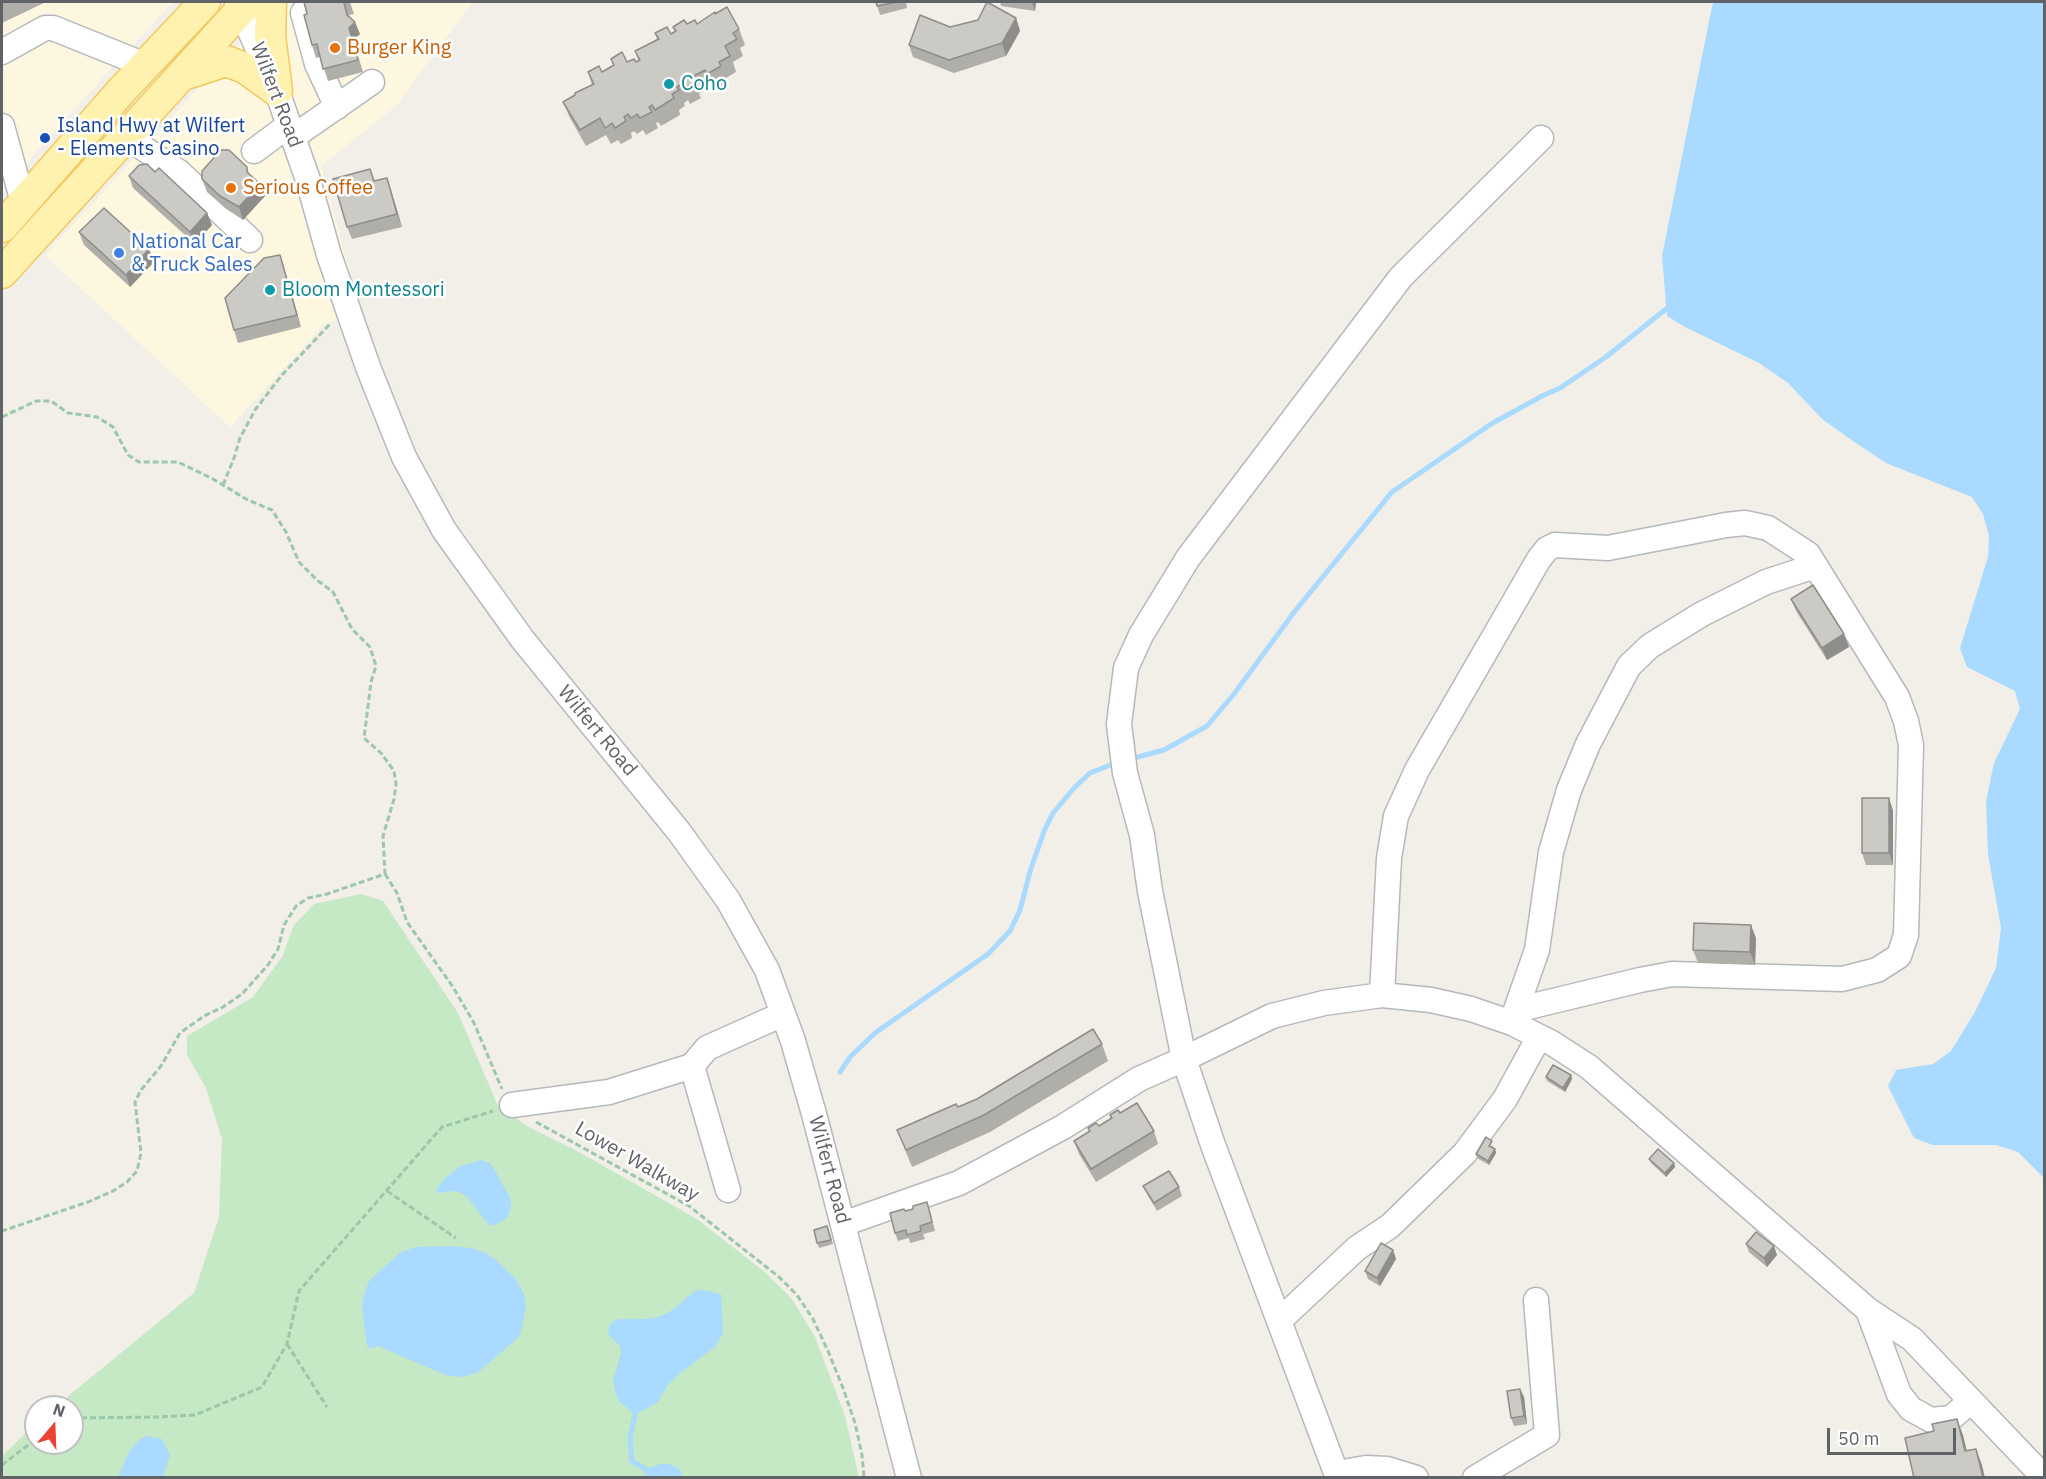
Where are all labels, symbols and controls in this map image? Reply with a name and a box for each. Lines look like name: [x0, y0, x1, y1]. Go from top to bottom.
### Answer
place label: Burger King: [347, 36, 451, 60]
street label: Wilfert Road: [245, 39, 307, 151]
marker: Burger King: [328, 41, 342, 55]
place label: Coho: [681, 72, 727, 96]
marker: Coho: [662, 77, 676, 91]
place label: Island Hwy at Wilfert - Elements Casino: [57, 114, 245, 161]
marker: Island Hwy at Wilfert - Elements Casino: [38, 131, 52, 145]
place label: Serious Coffee: [243, 176, 373, 200]
marker: Serious Coffee: [224, 181, 238, 195]
place label: National Car & Truck Sales: [131, 230, 253, 277]
marker: National Car & Truck Sales: [112, 246, 126, 260]
place label: Bloom Montessori: [282, 278, 445, 302]
marker: Bloom Montessori: [263, 283, 277, 297]
street label: Wilfert Road: [552, 681, 642, 781]
street label: Wilfert Road: [803, 1113, 855, 1227]
street label: Lower Walkway: [571, 1117, 703, 1207]
north arrow: [24, 1395, 84, 1455]
text: N: [50, 1399, 68, 1421]
scale bar: [1830, 1416, 1959, 1454]
text: 50 m: [1838, 1427, 1880, 1450]

